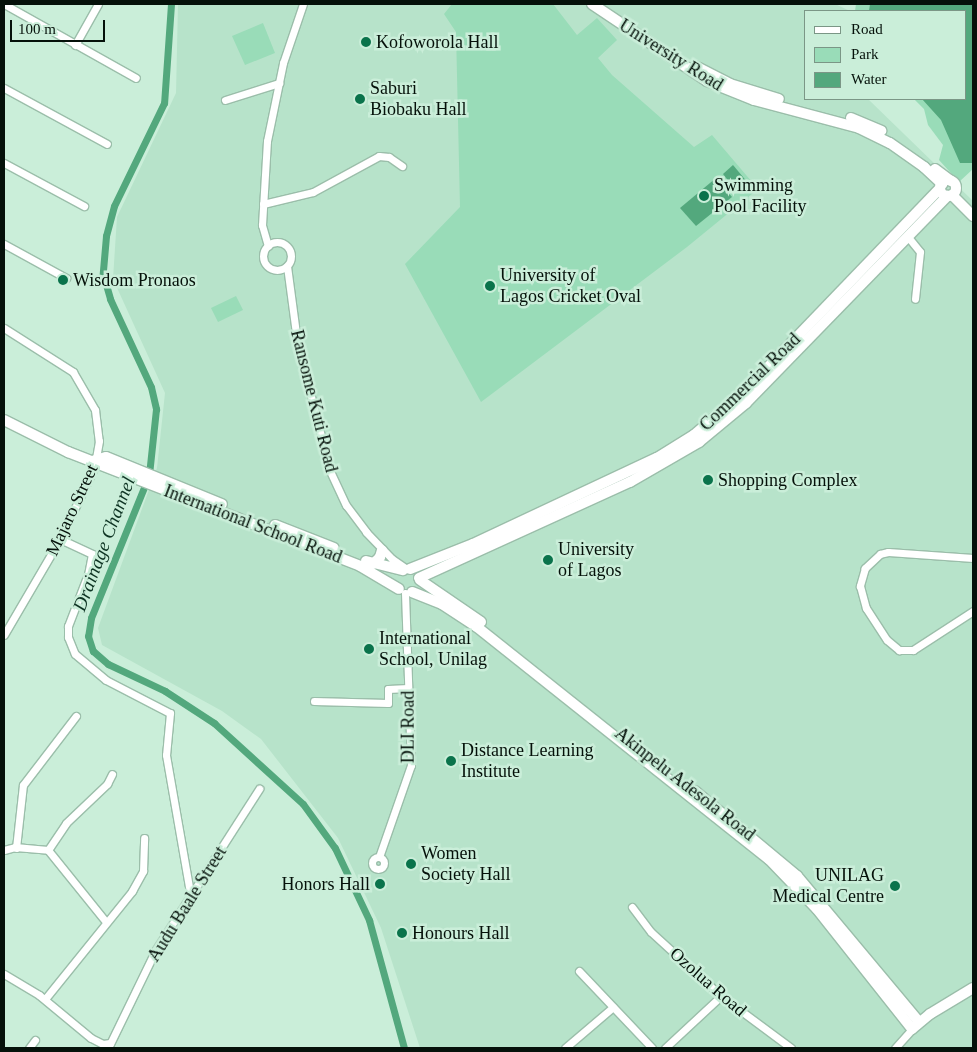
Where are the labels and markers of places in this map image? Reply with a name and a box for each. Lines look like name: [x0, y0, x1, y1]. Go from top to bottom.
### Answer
place label: Kofoworola Hall: [376, 31, 498, 53]
marker: Kofoworola Hall: [360, 36, 372, 48]
place label: Saburi Biobaku Hall: [370, 78, 466, 120]
marker: Saburi Biobaku Hall: [354, 93, 366, 105]
place label: Swimming Pool Facility: [714, 175, 807, 218]
marker: Swimming Pool Facility: [698, 190, 710, 202]
place label: University of Lagos Cricket Oval: [500, 265, 641, 308]
place label: Wisdom Pronaos: [73, 269, 196, 291]
marker: Wisdom Pronaos: [57, 274, 69, 286]
marker: University of Lagos Cricket Oval: [484, 280, 496, 292]
place label: Shopping Complex: [718, 469, 858, 491]
marker: Shopping Complex: [702, 474, 714, 486]
place label: University of Lagos: [558, 539, 634, 582]
marker: University of Lagos: [542, 554, 554, 566]
place label: International School, Unilag: [379, 628, 487, 670]
marker: International School, Unilag: [363, 643, 375, 655]
place label: Distance Learning Institute: [461, 740, 593, 782]
marker: Distance Learning Institute: [445, 755, 457, 767]
place label: Women Society Hall: [421, 843, 510, 886]
marker: Women Society Hall: [405, 858, 417, 870]
place label: UNILAG Medical Centre: [773, 865, 884, 908]
place label: Honors Hall: [282, 873, 370, 895]
marker: Honors Hall: [374, 878, 386, 890]
marker: UNILAG Medical Centre: [888, 879, 902, 893]
place label: Honours Hall: [412, 922, 509, 944]
marker: Honours Hall: [396, 927, 408, 939]

